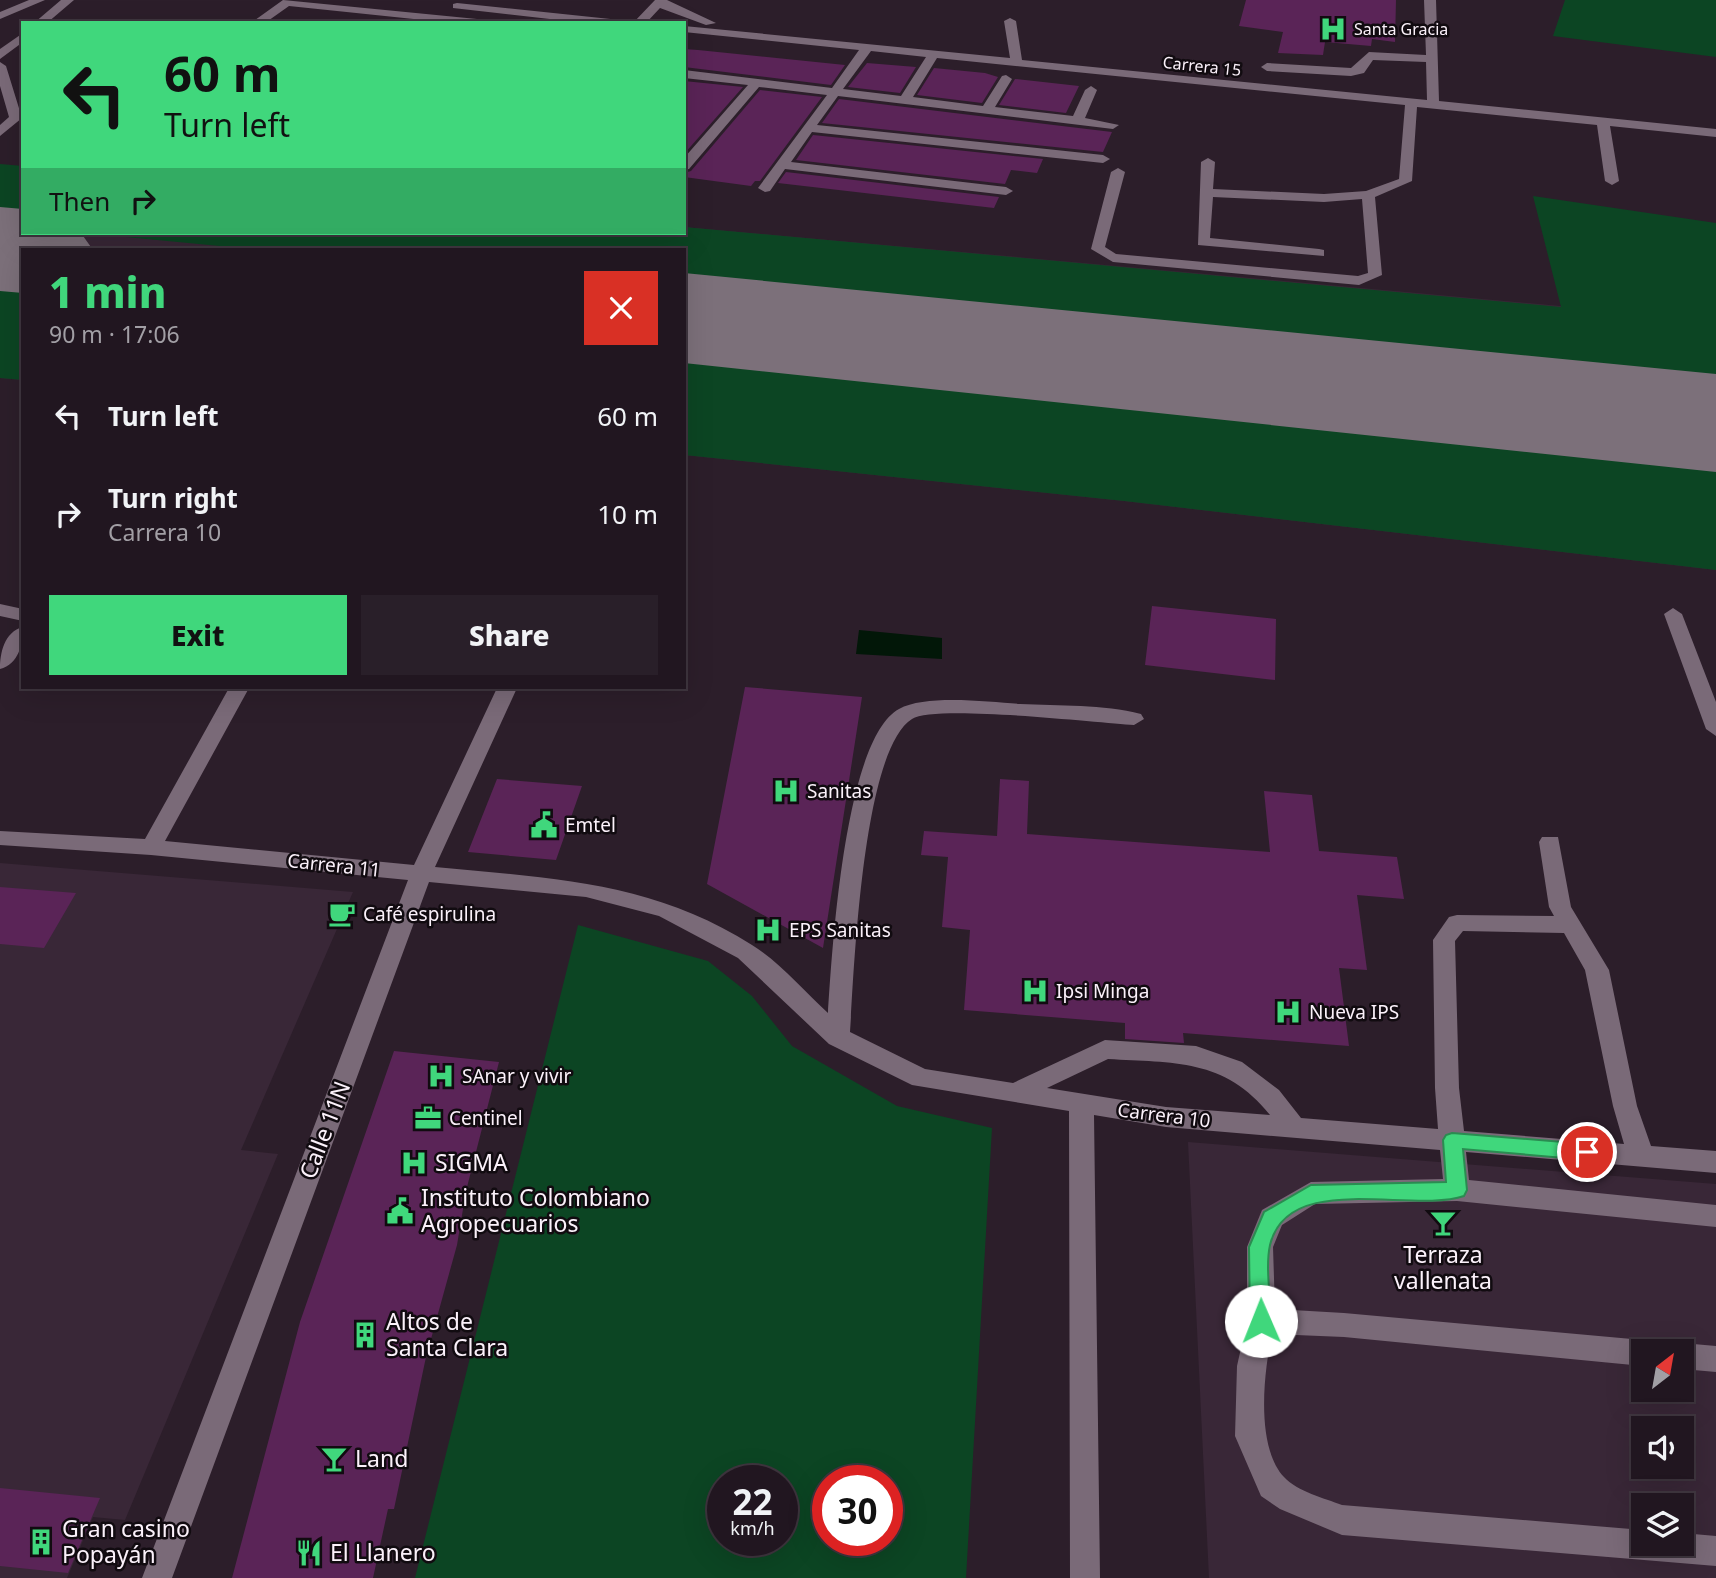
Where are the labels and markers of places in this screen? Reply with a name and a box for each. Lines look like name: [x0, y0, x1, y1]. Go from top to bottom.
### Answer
hospital icon: Santa Gracia: [1318, 14, 1348, 44]
place label: Santa Gracia: [1354, 18, 1448, 40]
hospital icon: Sanitas: [771, 776, 801, 806]
place label: Sanitas: [807, 778, 871, 804]
public building icon: Emtel: [529, 810, 559, 840]
place label: Emtel: [565, 812, 616, 838]
cafe icon: Café espirulina: [327, 899, 357, 929]
place label: Café espirulina: [363, 901, 496, 927]
hospital icon: EPS Sanitas: [753, 915, 783, 945]
place label: EPS Sanitas: [789, 917, 891, 943]
hospital icon: Ipsi Minga: [1020, 976, 1050, 1006]
place label: Ipsi Minga: [1056, 978, 1149, 1004]
hospital icon: Nueva IPS: [1273, 997, 1303, 1027]
place label: Nueva IPS: [1309, 999, 1399, 1025]
hospital icon: SAnar y vivir: [426, 1061, 456, 1091]
place label: SAnar y vivir: [462, 1063, 571, 1089]
office icon: Centinel: [413, 1103, 443, 1133]
place label: Centinel: [449, 1105, 523, 1131]
pin: [1557, 1122, 1617, 1182]
place label: SIGMA: [435, 1146, 508, 1178]
hospital icon: SIGMA: [399, 1148, 429, 1178]
place label: Instituto Colombiano Agropecuarios: [421, 1181, 650, 1239]
public building icon: Instituto Colombiano Agropecuarios: [385, 1196, 415, 1226]
bar icon: Terraza vallenata: [1428, 1208, 1458, 1238]
place label: Terraza vallenata: [1394, 1238, 1492, 1296]
place label: Altos de Santa Clara: [386, 1305, 508, 1363]
building icon: Altos de Santa Clara: [350, 1320, 380, 1350]
place label: Land: [355, 1442, 408, 1474]
bar icon: Land: [319, 1444, 349, 1474]
place label: Gran casino Popayán: [62, 1512, 190, 1570]
building icon: Gran casino Popayán: [26, 1527, 56, 1557]
place label: El Llanero: [330, 1536, 436, 1568]
restaurant icon: El Llanero: [294, 1538, 324, 1568]

